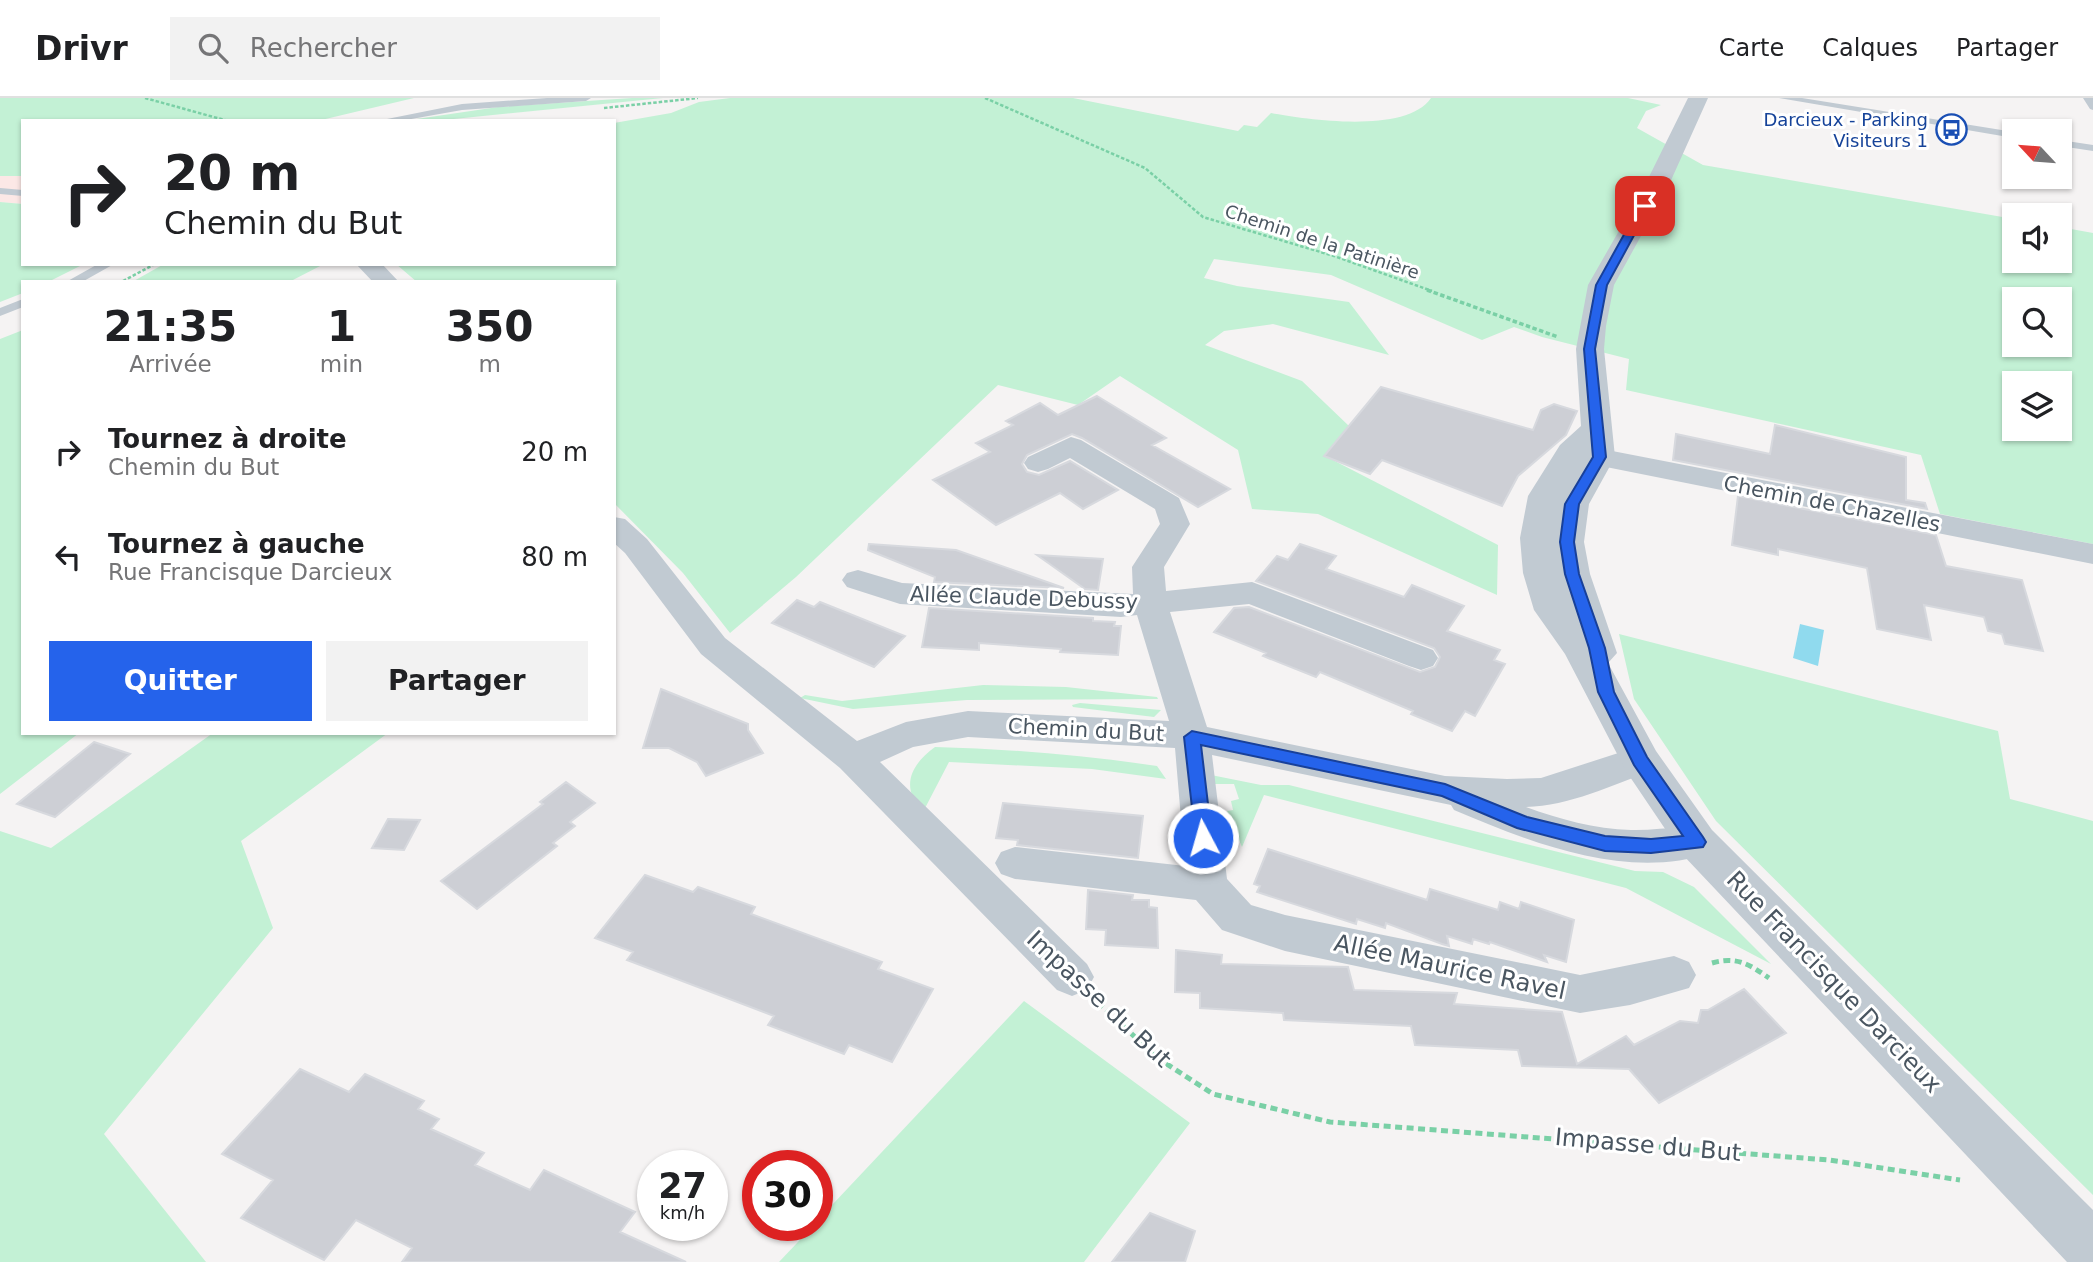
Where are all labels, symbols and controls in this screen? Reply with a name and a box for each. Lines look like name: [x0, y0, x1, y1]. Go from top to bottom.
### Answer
search box: [170, 17, 660, 80]
text: Drivr: [35, 29, 128, 68]
icon: search: [194, 29, 232, 67]
text: Rechercher: [250, 33, 397, 63]
text: Carte: [1719, 34, 1784, 62]
text: Calques: [1822, 34, 1918, 62]
text: Partager: [1956, 34, 2058, 62]
place label: Darcieux - Parking Visiteurs 1: [1763, 109, 1928, 151]
bus stop icon: Darcieux - Parking Visiteurs 1: [1934, 113, 1968, 147]
north arrow: [2002, 119, 2072, 189]
map controls: [2002, 119, 2072, 441]
text: 20 m: [164, 145, 300, 202]
icon: right: [49, 147, 140, 238]
pin: [1615, 176, 1675, 236]
icon: arrive: [1626, 187, 1664, 225]
street label: Chemin de la Patinière: [1222, 200, 1422, 283]
button: sound: [2002, 203, 2072, 273]
text: Chemin du But: [164, 204, 402, 242]
button: search: [2002, 287, 2072, 357]
text: 21:35: [104, 302, 237, 351]
text: 1: [327, 302, 356, 351]
text: 350: [446, 302, 533, 351]
text: Arrivée: [129, 351, 212, 377]
text: min: [320, 351, 363, 377]
text: m: [478, 351, 501, 377]
button: layers: [2002, 371, 2072, 441]
text: Tournez à droite: [108, 424, 347, 454]
icon: right: [49, 433, 87, 471]
text: 20 m: [521, 437, 588, 467]
text: Chemin du But: [108, 454, 279, 480]
street label: Chemin de Chazelles: [1722, 471, 1942, 537]
text: Tournez à gauche: [108, 529, 365, 559]
icon: left: [49, 538, 87, 576]
text: 80 m: [521, 542, 588, 572]
text: Rue Francisque Darcieux: [108, 559, 392, 585]
street label: Allée Claude Debussy: [910, 582, 1138, 614]
button: Quitter: [49, 641, 312, 721]
button: Partager: [326, 641, 588, 721]
street label: Chemin du But: [1007, 714, 1165, 746]
position arrow: [1166, 801, 1240, 875]
street label: Rue Francisque Darcieux: [1721, 866, 1947, 1098]
street label: Impasse du But: [1021, 925, 1177, 1073]
street label: Allée Maurice Ravel: [1332, 929, 1568, 1005]
street label: Impasse du But: [1554, 1123, 1742, 1167]
speed limit sign: 30: [742, 1150, 833, 1241]
text: 27: [658, 1166, 707, 1206]
text: km/h: [660, 1202, 705, 1223]

